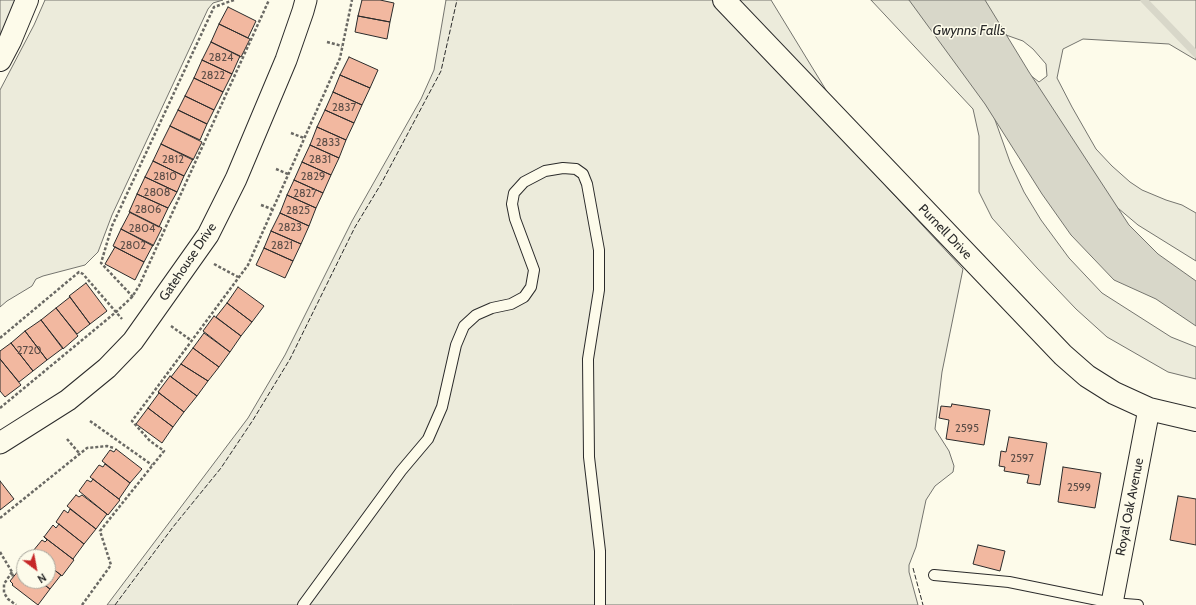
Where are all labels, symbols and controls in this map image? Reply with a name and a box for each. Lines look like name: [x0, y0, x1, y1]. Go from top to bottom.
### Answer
water label: Gwynns Falls: [933, 23, 1005, 39]
house number: 2824: [209, 51, 233, 65]
house number: 2822: [201, 69, 225, 83]
house number: 2837: [332, 101, 356, 115]
house number: 2833: [316, 136, 340, 150]
house number: 2812: [162, 153, 184, 167]
house number: 2831: [309, 153, 331, 167]
house number: 2810: [153, 170, 177, 184]
house number: 2829: [301, 170, 325, 184]
house number: 2808: [144, 186, 170, 200]
house number: 2827: [293, 187, 317, 201]
street label: Purnell Drive: [915, 201, 975, 263]
house number: 2806: [135, 203, 161, 217]
house number: 2825: [286, 204, 310, 218]
street label: Gatehouse Drive: [156, 220, 220, 304]
house number: 2823: [278, 221, 302, 235]
house number: 2804: [129, 222, 155, 236]
house number: 2802: [120, 239, 146, 253]
house number: 2821: [271, 239, 293, 253]
house number: 2720: [17, 344, 41, 358]
house number: 2595: [955, 422, 979, 436]
house number: 2597: [1010, 452, 1034, 466]
street label: Royal Oak Avenue: [1113, 457, 1147, 557]
house number: 2599: [1067, 481, 1091, 495]
north arrow: [16, 549, 56, 589]
text: N: [35, 570, 49, 586]

